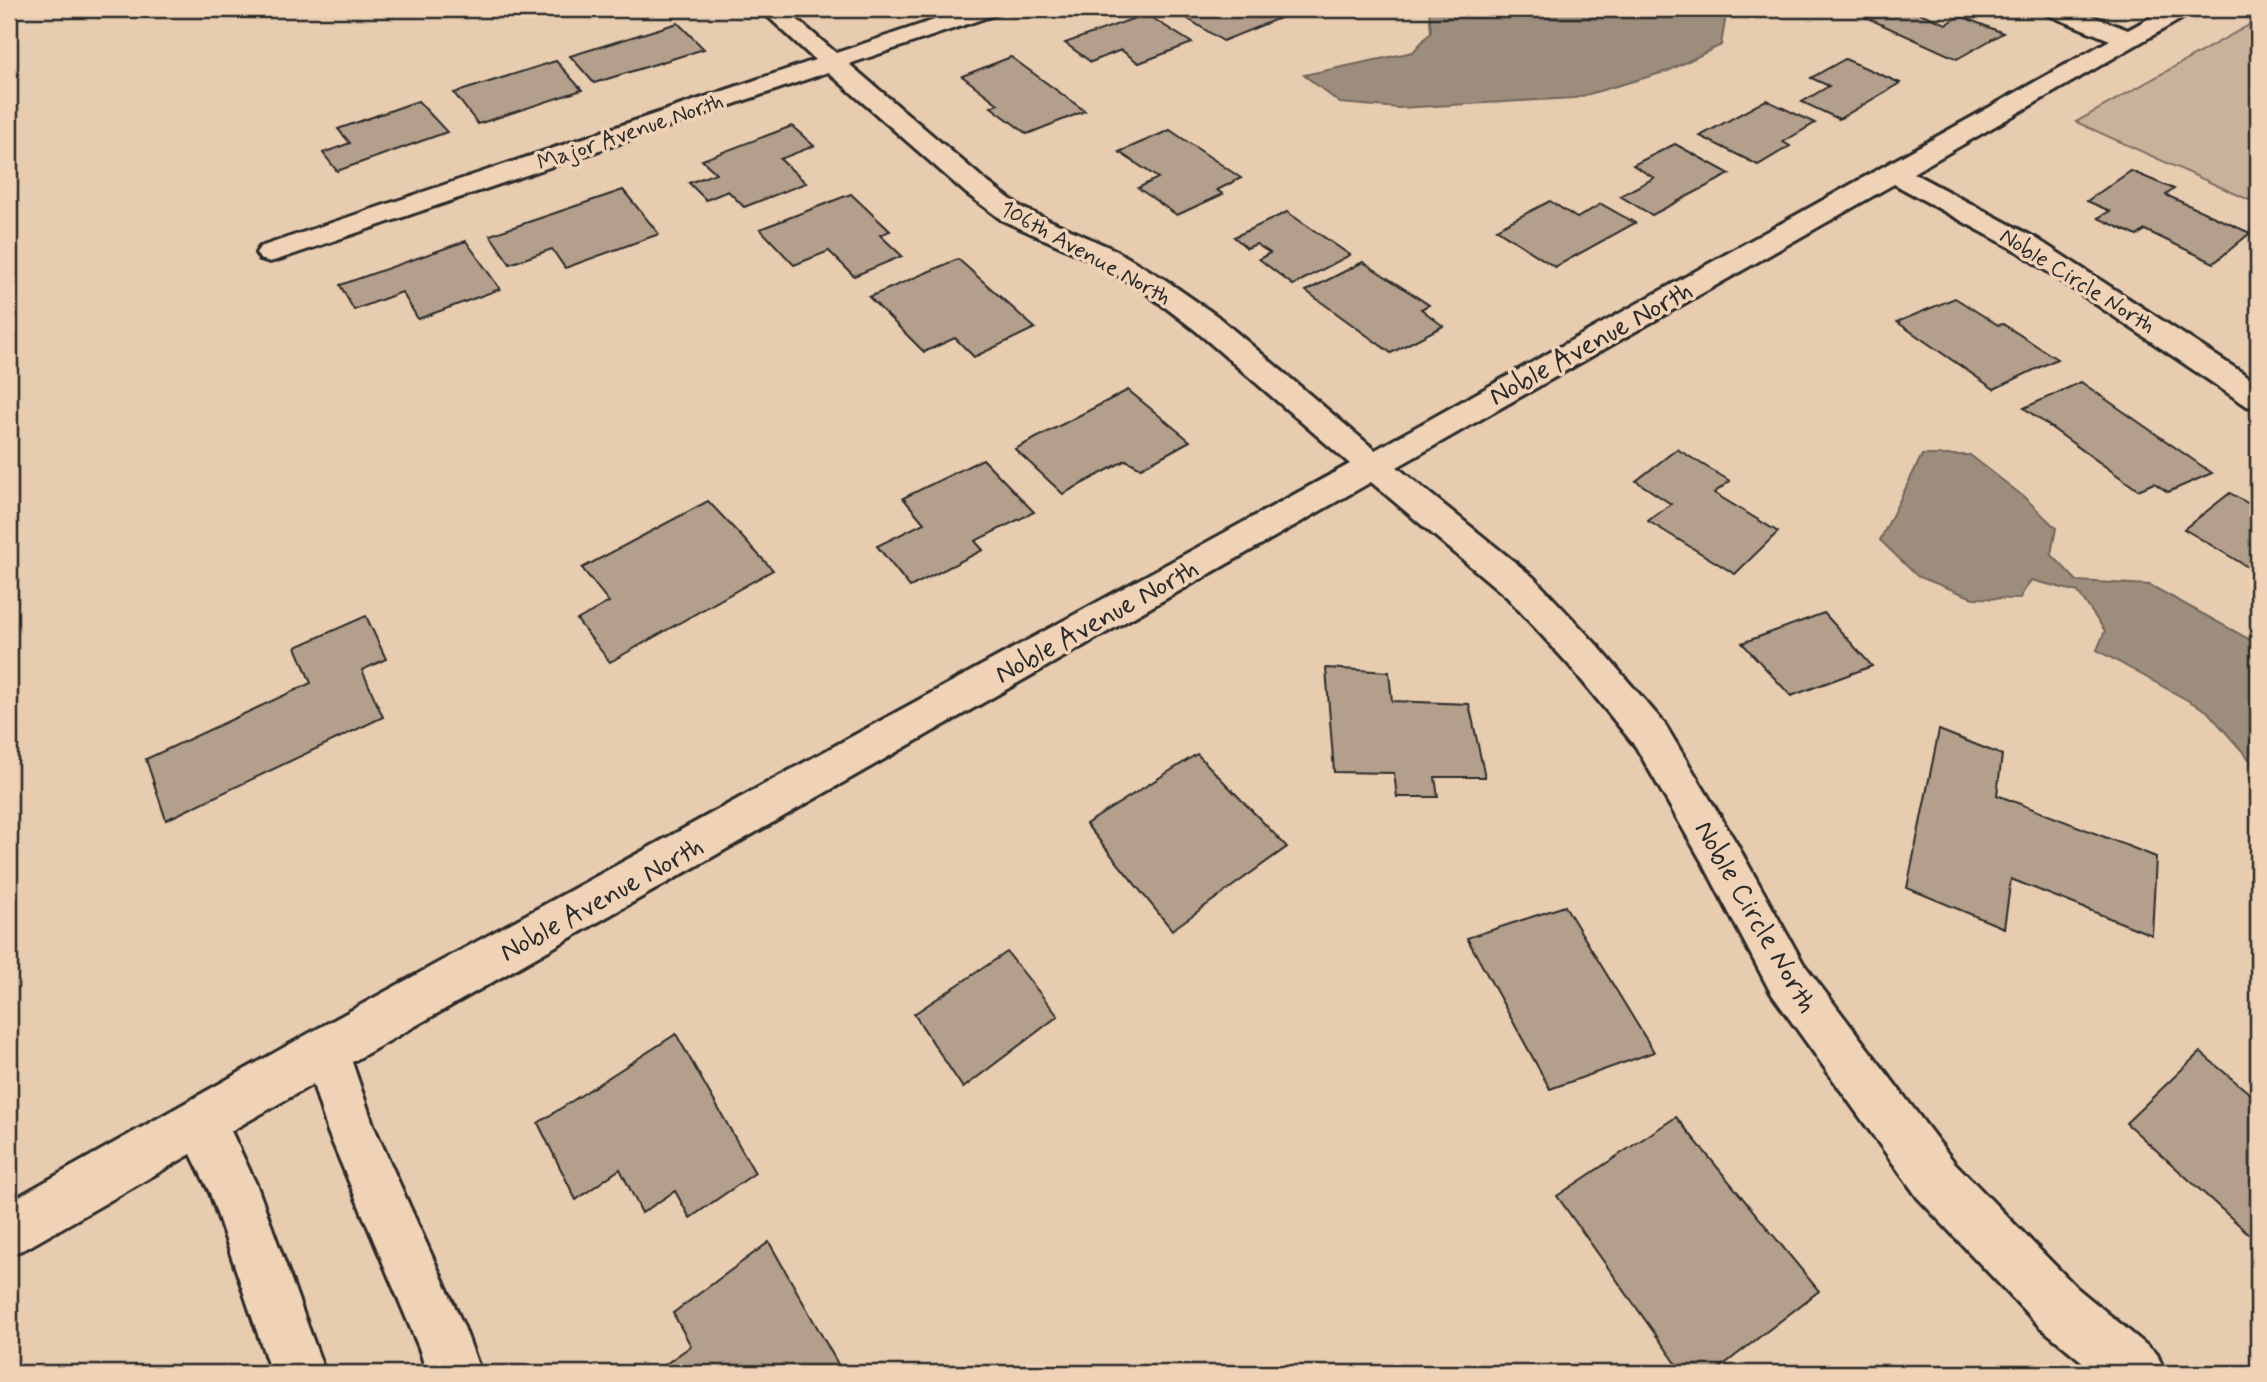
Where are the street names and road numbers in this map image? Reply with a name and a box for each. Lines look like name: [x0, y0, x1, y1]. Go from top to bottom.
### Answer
street label: Major Avenue North: [534, 87, 728, 179]
street label: 106th Avenue North: [994, 194, 1176, 313]
street label: Noble Circle North: [1994, 222, 2160, 342]
street label: Noble Avenue North: [1483, 273, 1700, 416]
street label: Noble Avenue North: [989, 551, 1206, 694]
street label: Noble Circle North: [1685, 814, 1825, 1020]
street label: Noble Avenue North: [494, 829, 711, 972]

